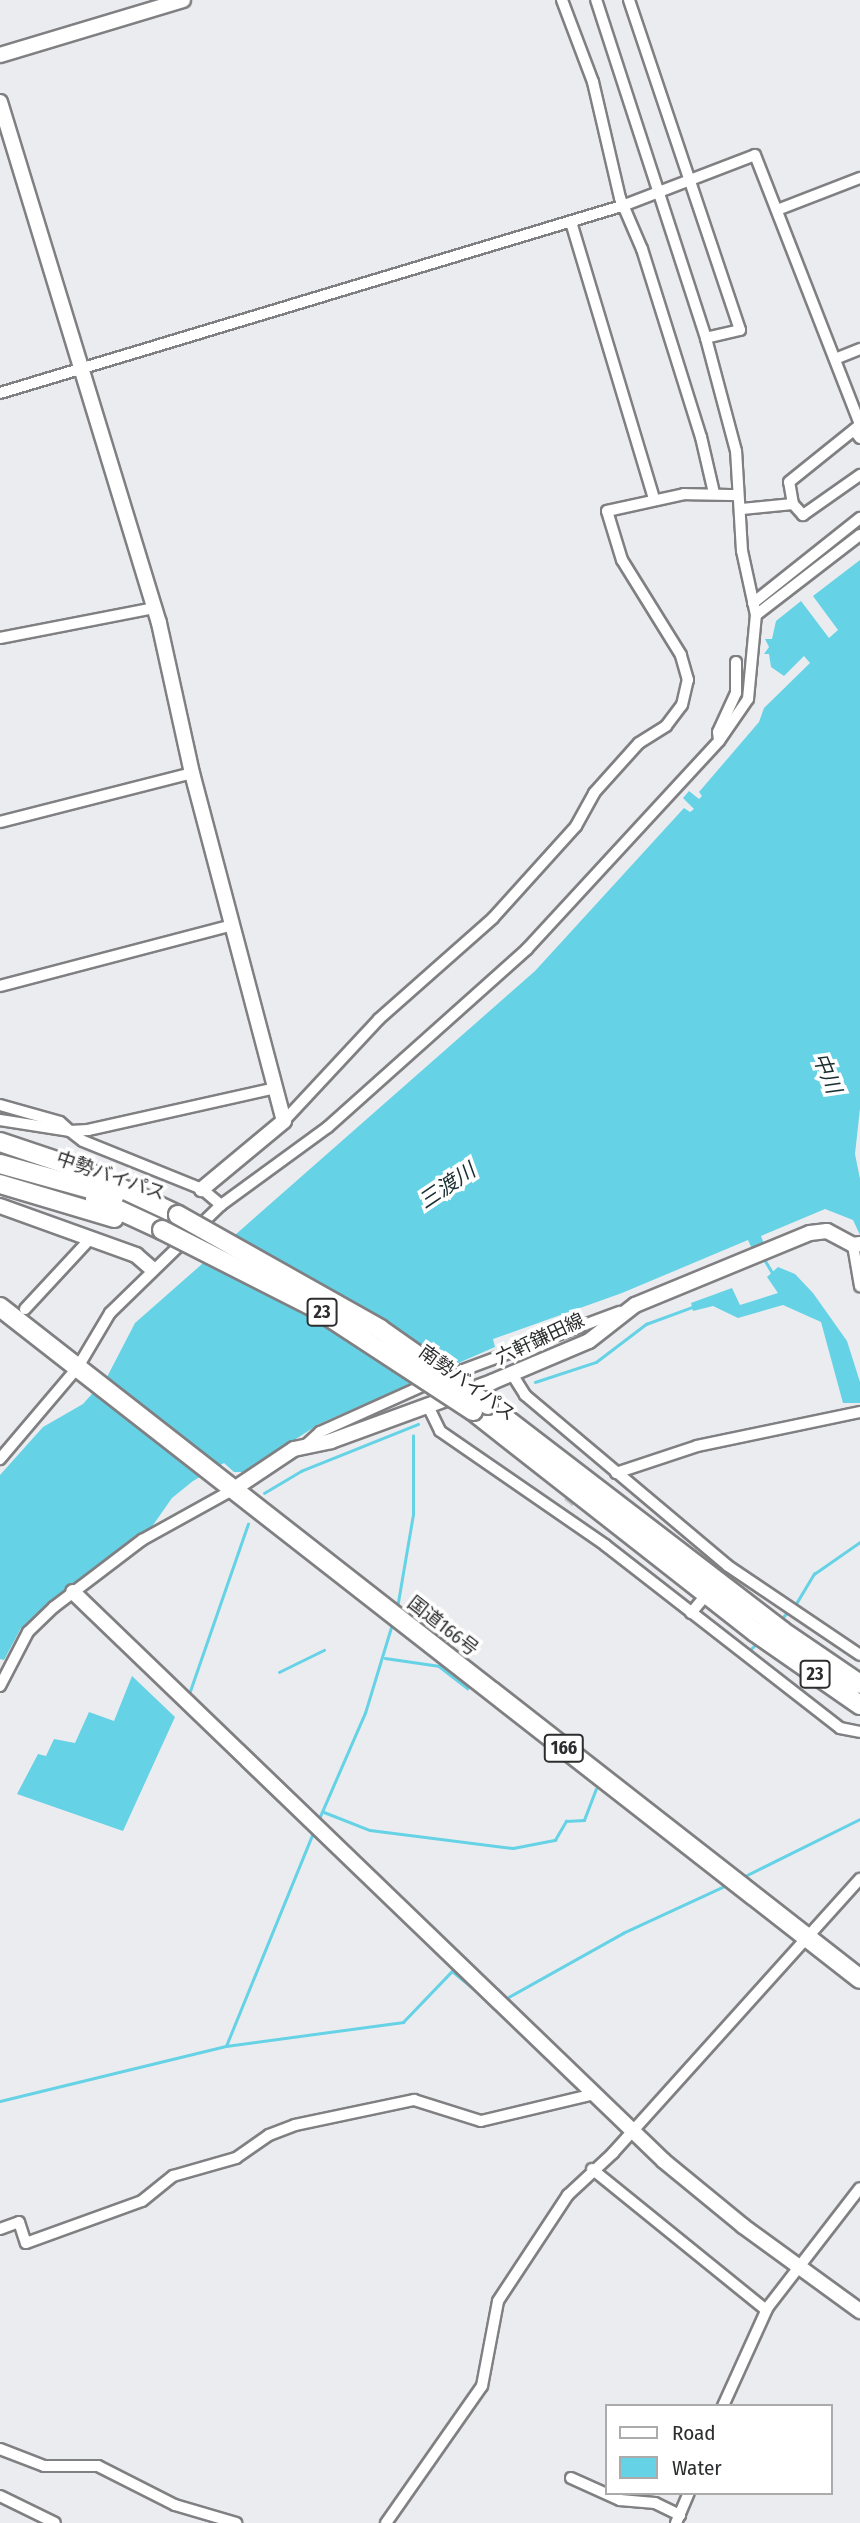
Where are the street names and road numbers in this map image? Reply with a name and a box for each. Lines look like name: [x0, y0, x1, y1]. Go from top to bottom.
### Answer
street label: 中勢バイパス: [53, 1147, 169, 1205]
road number: 23: [306, 1297, 338, 1326]
street label: 六軒鎌田線: [492, 1309, 588, 1369]
street label: 南勢バイパス: [414, 1340, 520, 1426]
street label: 国道166号: [403, 1591, 483, 1661]
road number: 23: [799, 1660, 831, 1688]
road number: 166: [543, 1734, 585, 1763]

